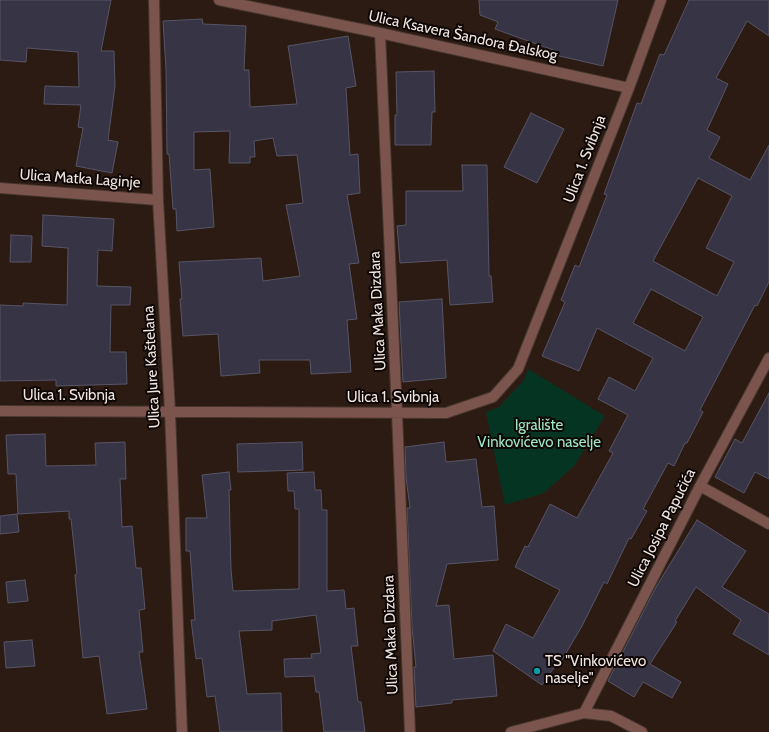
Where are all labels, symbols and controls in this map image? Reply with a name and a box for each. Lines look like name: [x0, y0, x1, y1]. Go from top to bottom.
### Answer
street label: Ulica Ksavera Šandora Đalskog: [367, 7, 559, 65]
street label: Ulica 1. Svibnja: [560, 113, 610, 205]
street label: Ulica Matka Laginje: [19, 166, 141, 192]
street label: Ulica Maka Dizdara: [366, 251, 390, 371]
street label: Ulica Jure Kaštelana: [140, 305, 164, 429]
street label: Ulica 1. Svibnja: [23, 387, 115, 405]
street label: Ulica 1. Svibnja: [347, 389, 439, 407]
park label: Igralište Vinkovićevo naselje: [477, 417, 601, 452]
street label: Ulica Josipa Papučića: [624, 466, 700, 590]
street label: Ulica Maka Dizdara: [380, 575, 402, 695]
place label: TS "Vinkovićevo naselje": [545, 653, 646, 688]
marker: TS "Vinkovićevo naselje": [532, 666, 542, 676]

